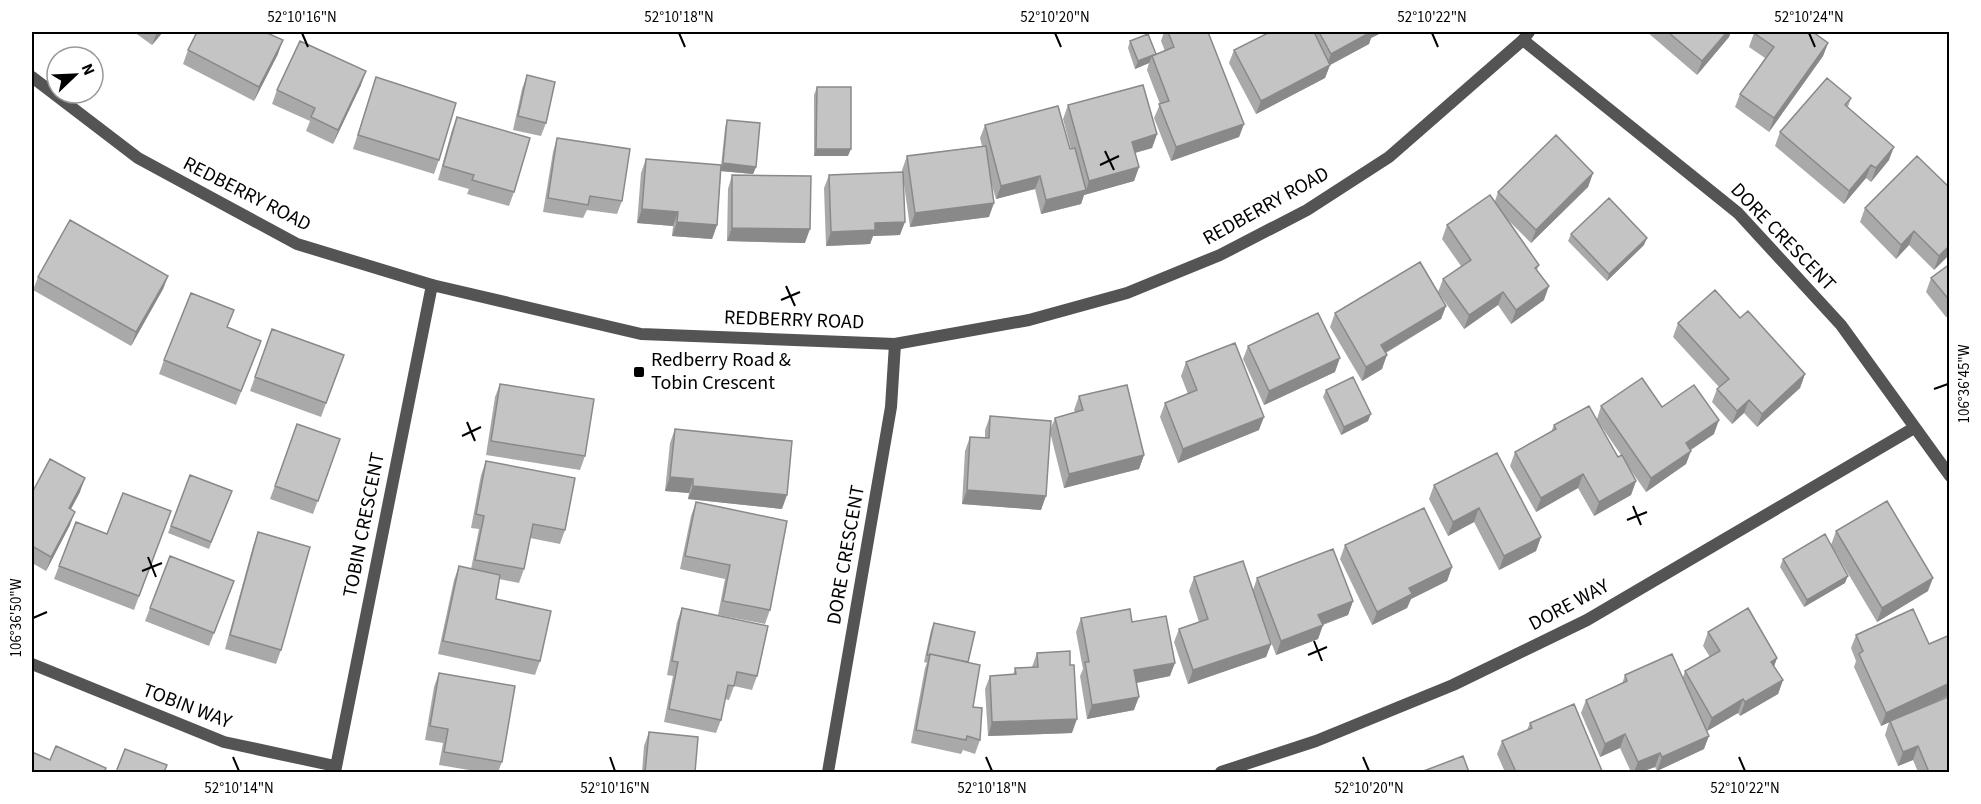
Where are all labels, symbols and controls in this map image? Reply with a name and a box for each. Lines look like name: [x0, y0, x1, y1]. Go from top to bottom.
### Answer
text: 52°10'16"N: [267, 7, 337, 28]
text: 52°10'18"N: [644, 7, 714, 28]
text: 52°10'20"N: [1020, 7, 1090, 28]
text: 52°10'22"N: [1397, 7, 1467, 28]
text: 52°10'24"N: [1774, 7, 1844, 28]
north arrow: [45, 45, 105, 105]
text: N: [76, 60, 100, 79]
street label: REDBERRY ROAD: [178, 150, 316, 238]
street label: REDBERRY ROAD: [1198, 160, 1334, 252]
street label: DORE CRESCENT: [1724, 177, 1842, 298]
street label: REDBERRY ROAD: [723, 304, 865, 336]
text: 106°36'45"W: [1954, 344, 1975, 424]
place label: Redberry Road & Tobin Crescent: [651, 346, 791, 397]
marker: Redberry Road & Tobin Crescent: [632, 365, 646, 379]
street label: TOBIN CRESCENT: [336, 450, 392, 600]
street label: DORE CRESCENT: [820, 483, 872, 627]
street label: DORE WAY: [1524, 572, 1615, 638]
text: 106°36'50"W: [6, 578, 27, 658]
street label: TOBIN WAY: [138, 676, 236, 736]
text: 52°10'14"N: [204, 778, 274, 799]
text: 52°10'16"N: [580, 778, 650, 799]
text: 52°10'18"N: [957, 778, 1027, 799]
text: 52°10'20"N: [1334, 778, 1404, 799]
text: 52°10'22"N: [1710, 778, 1780, 799]

